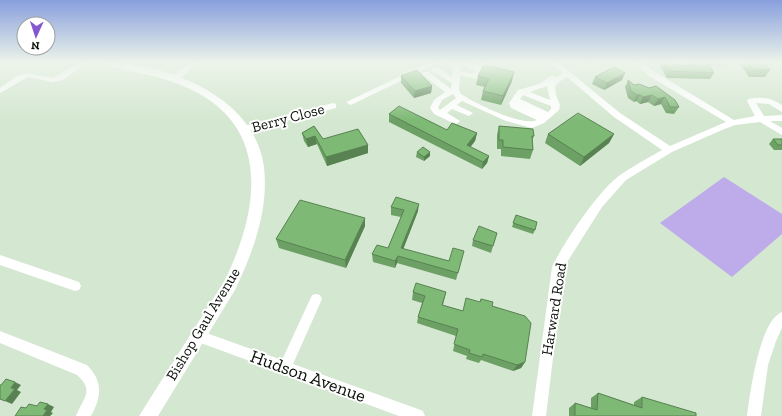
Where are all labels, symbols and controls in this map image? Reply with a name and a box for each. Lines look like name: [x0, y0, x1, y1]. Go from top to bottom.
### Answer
north arrow: [16, 16, 56, 56]
text: N: [30, 39, 40, 52]
street label: Berry Close: [250, 100, 326, 136]
street label: Harward Road: [538, 261, 570, 357]
street label: Bishop Gaul Avenue: [162, 264, 244, 384]
street label: Hudson Avenue: [247, 345, 369, 407]

